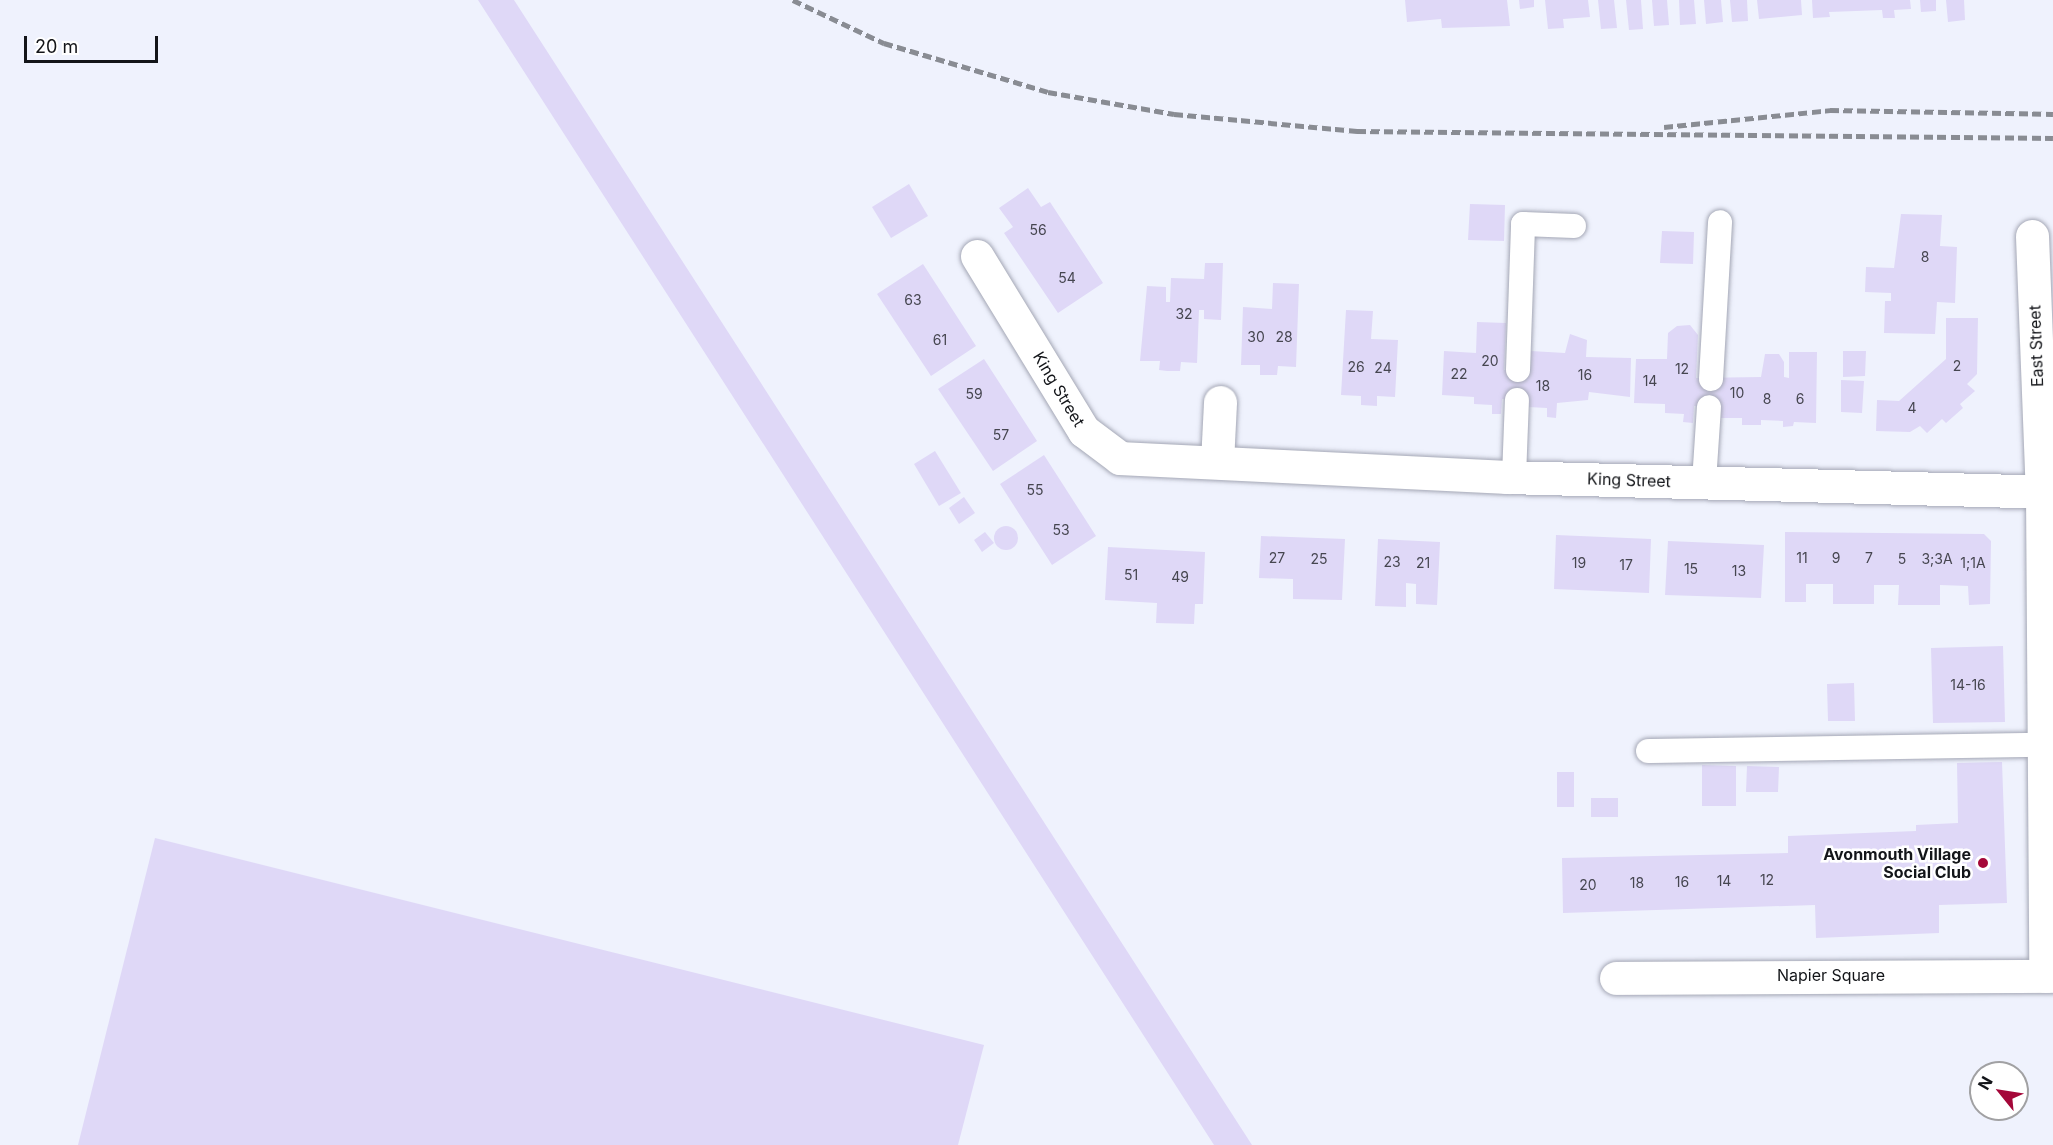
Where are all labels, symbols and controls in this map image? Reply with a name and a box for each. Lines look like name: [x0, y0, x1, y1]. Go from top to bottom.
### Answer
scale bar: [27, 24, 160, 62]
text: 20 m: [35, 36, 78, 57]
house number: 56: [1029, 222, 1047, 238]
house number: 8: [1921, 249, 1929, 265]
house number: 54: [1058, 270, 1076, 286]
house number: 63: [904, 292, 922, 308]
street label: East Street: [2025, 305, 2047, 387]
house number: 32: [1175, 306, 1193, 322]
house number: 30: [1247, 329, 1265, 345]
house number: 28: [1275, 329, 1293, 345]
house number: 61: [933, 332, 947, 348]
street label: King Street: [1029, 348, 1089, 430]
house number: 20: [1481, 353, 1499, 369]
house number: 2: [1953, 358, 1961, 374]
house number: 26: [1347, 359, 1365, 375]
house number: 24: [1374, 360, 1392, 376]
house number: 12: [1675, 361, 1689, 377]
house number: 22: [1450, 366, 1468, 382]
house number: 16: [1578, 367, 1592, 383]
house number: 14: [1643, 373, 1657, 389]
house number: 18: [1536, 378, 1550, 394]
house number: 10: [1730, 385, 1744, 401]
house number: 59: [965, 386, 983, 402]
house number: 8: [1763, 391, 1771, 407]
house number: 6: [1796, 391, 1804, 407]
house number: 4: [1907, 400, 1917, 416]
house number: 57: [993, 427, 1009, 443]
street label: King Street: [1587, 469, 1671, 491]
house number: 55: [1026, 482, 1044, 498]
house number: 53: [1052, 522, 1070, 538]
house number: 27: [1269, 550, 1285, 566]
house number: 11: [1796, 550, 1808, 566]
house number: 9: [1832, 550, 1840, 566]
house number: 7: [1865, 550, 1873, 566]
house number: 25: [1310, 551, 1328, 567]
house number: 5: [1898, 551, 1906, 567]
house number: 3;3A: [1921, 551, 1953, 567]
house number: 23: [1383, 554, 1401, 570]
house number: 21: [1416, 555, 1430, 571]
house number: 19: [1572, 555, 1586, 571]
house number: 1;1A: [1960, 555, 1986, 571]
house number: 17: [1619, 557, 1633, 573]
house number: 15: [1684, 561, 1698, 577]
house number: 13: [1732, 563, 1746, 579]
house number: 51: [1124, 567, 1138, 583]
house number: 49: [1171, 569, 1189, 585]
house number: 14-16: [1950, 677, 1986, 693]
place label: Avonmouth Village Social Club: [1823, 844, 1971, 882]
marker: Avonmouth Village Social Club: [1976, 856, 1990, 870]
house number: 12: [1760, 872, 1774, 888]
house number: 14: [1717, 873, 1731, 889]
house number: 16: [1675, 874, 1689, 890]
house number: 18: [1630, 875, 1644, 891]
house number: 20: [1579, 877, 1597, 893]
street label: Napier Square: [1777, 965, 1885, 985]
north arrow: [1969, 1061, 2029, 1121]
text: N: [1973, 1073, 1997, 1093]

